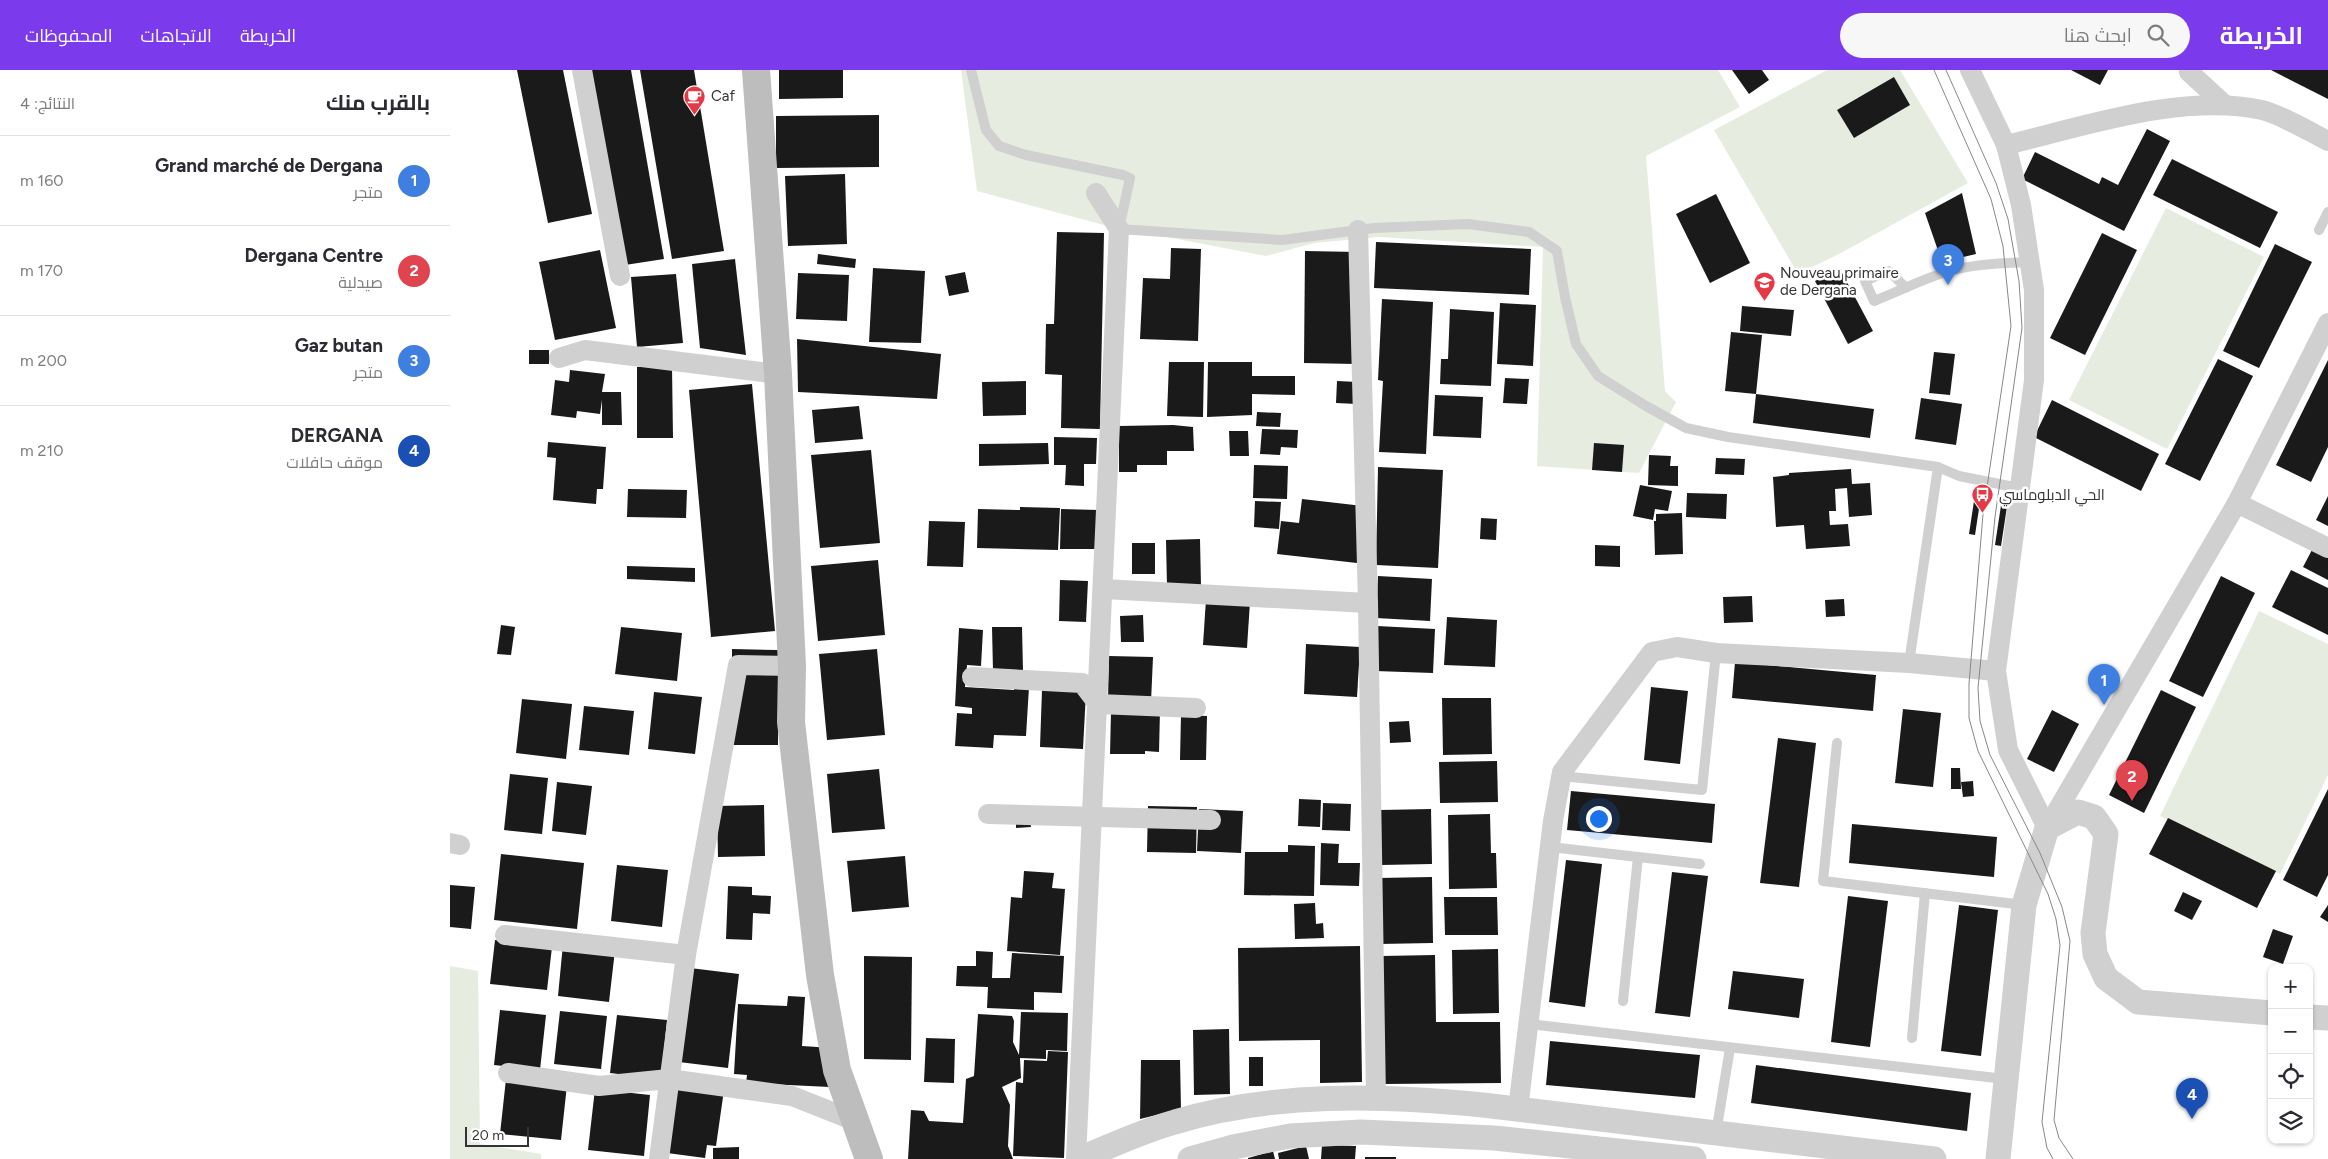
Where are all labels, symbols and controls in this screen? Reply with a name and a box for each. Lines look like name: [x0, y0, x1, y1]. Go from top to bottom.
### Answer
search box: [1840, 13, 2190, 58]
icon: search: [2144, 21, 2172, 49]
text: الخريطة: [2220, 21, 2303, 50]
text: ابحث هنا: [2064, 24, 2132, 47]
text: المحفوظات: [25, 25, 113, 47]
text: الاتجاهات: [141, 25, 212, 47]
text: الخريطة: [240, 25, 296, 47]
cafe icon: Caf: [683, 84, 707, 115]
place label: Caf: [711, 87, 735, 105]
text: بالقرب منك: [326, 90, 430, 115]
text: النتائج: 4: [20, 94, 75, 113]
text: Grand marché de Dergana: [155, 154, 383, 177]
text: 160 m: [20, 171, 64, 190]
text: 1: [411, 171, 417, 190]
text: متجر: [354, 183, 383, 202]
text: Dergana Centre: [245, 244, 383, 267]
pin: 3: [1932, 244, 1964, 285]
text: 170 m: [20, 261, 63, 280]
text: 2: [409, 261, 419, 280]
place label: Nouveau primaire de Dergana: [1780, 264, 1899, 299]
school or university icon: Nouveau primaire de Dergana: [1752, 270, 1776, 301]
text: صيدلية: [338, 273, 383, 292]
text: Gaz butan: [295, 334, 383, 357]
text: 200 m: [20, 351, 67, 370]
text: 3: [410, 351, 418, 370]
text: متجر: [354, 363, 383, 382]
text: DERGANA: [291, 424, 383, 447]
text: 210 m: [20, 441, 63, 460]
text: 4: [409, 441, 419, 460]
text: موقف حافلات: [286, 453, 383, 472]
bus stop icon: الحي الدبلوماسي: [1971, 483, 1995, 514]
place label: الحي الدبلوماسي: [1999, 486, 2105, 507]
pin: 1: [2088, 664, 2120, 705]
pin: 2: [2116, 760, 2148, 801]
your location: [1586, 806, 1612, 832]
map controls: [2268, 964, 2313, 1144]
button: +: [2268, 964, 2313, 1009]
button: −: [2268, 1009, 2313, 1054]
button: locate: [2268, 1054, 2313, 1099]
pin: 4: [2176, 1078, 2208, 1119]
button: layers: [2268, 1099, 2313, 1144]
scale bar: [465, 1124, 529, 1147]
text: 20 m: [472, 1127, 504, 1144]

